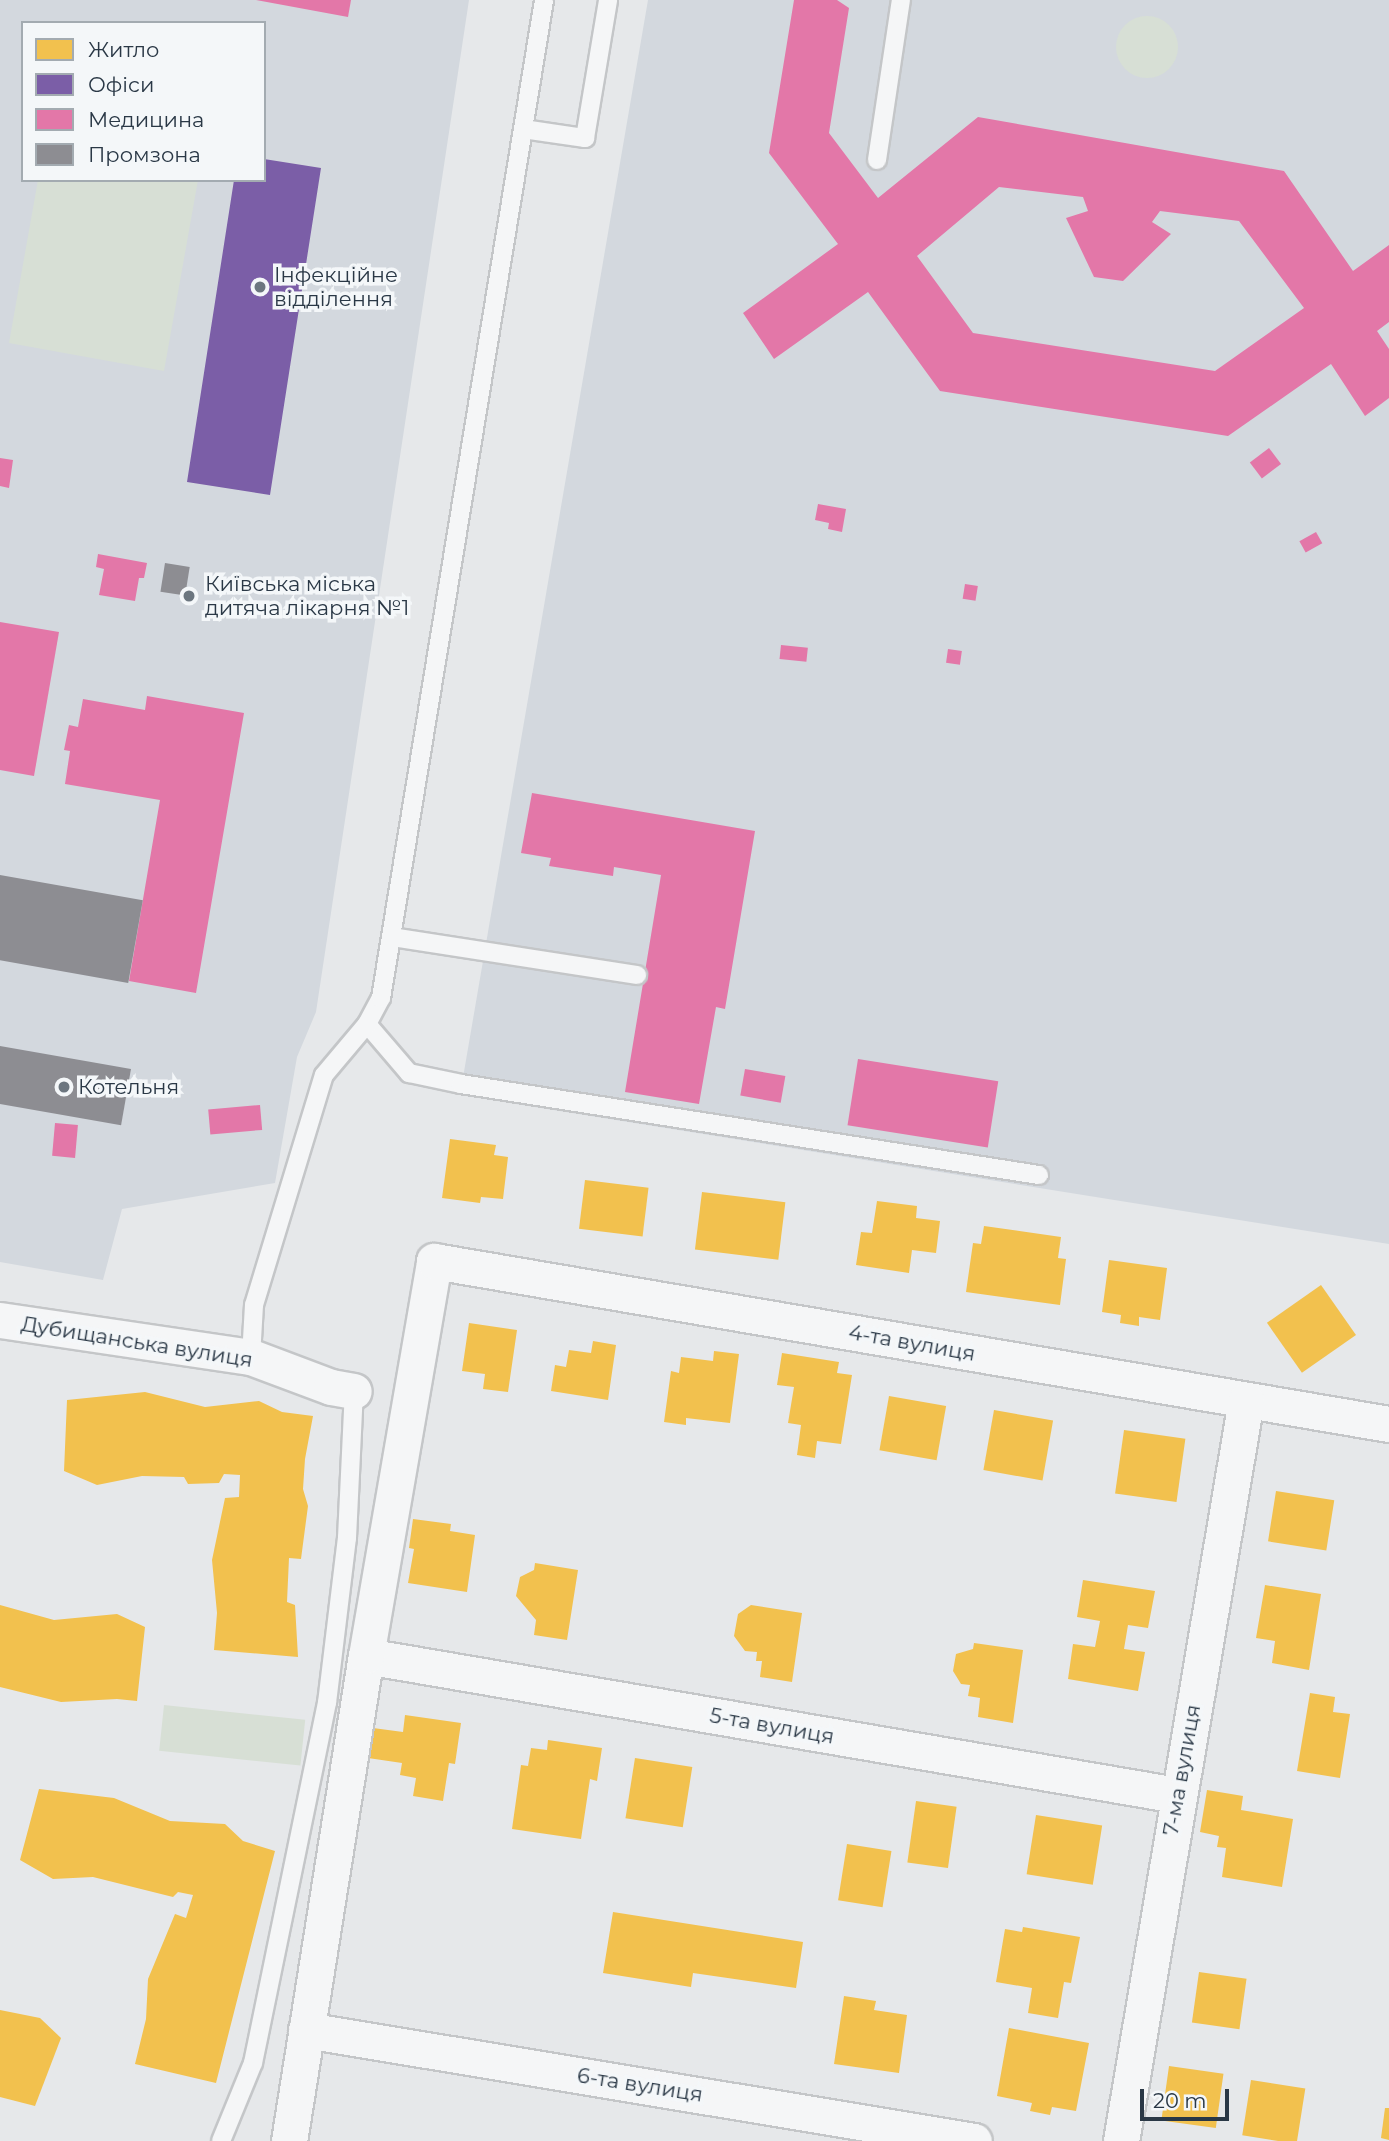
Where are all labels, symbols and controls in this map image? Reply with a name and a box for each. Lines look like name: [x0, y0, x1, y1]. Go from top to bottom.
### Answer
legend: [21, 21, 266, 182]
text: Житло: [88, 37, 159, 62]
text: Офіси: [88, 72, 154, 97]
text: Медицина: [88, 107, 204, 132]
text: Промзона: [88, 142, 201, 167]
place label: Інфекційне відділення: [274, 262, 398, 312]
marker: Інфекційне відділення: [252, 279, 268, 295]
place label: Київська міська дитяча лікарня №1: [205, 571, 409, 621]
marker: Київська міська дитяча лікарня №1: [179, 586, 199, 606]
place label: Котельня: [78, 1074, 179, 1100]
marker: Котельня: [56, 1079, 72, 1095]
street label: Дубищанська вулиця: [20, 1311, 254, 1373]
street label: 4-та вулиця: [847, 1319, 977, 1367]
street label: 5-та вулиця: [708, 1703, 836, 1749]
street label: 7-ма вулиця: [1158, 1703, 1206, 1837]
street label: 6-та вулиця: [575, 2063, 705, 2107]
scale bar: [1144, 2074, 1233, 2118]
text: 20 m: [1153, 2088, 1207, 2113]

